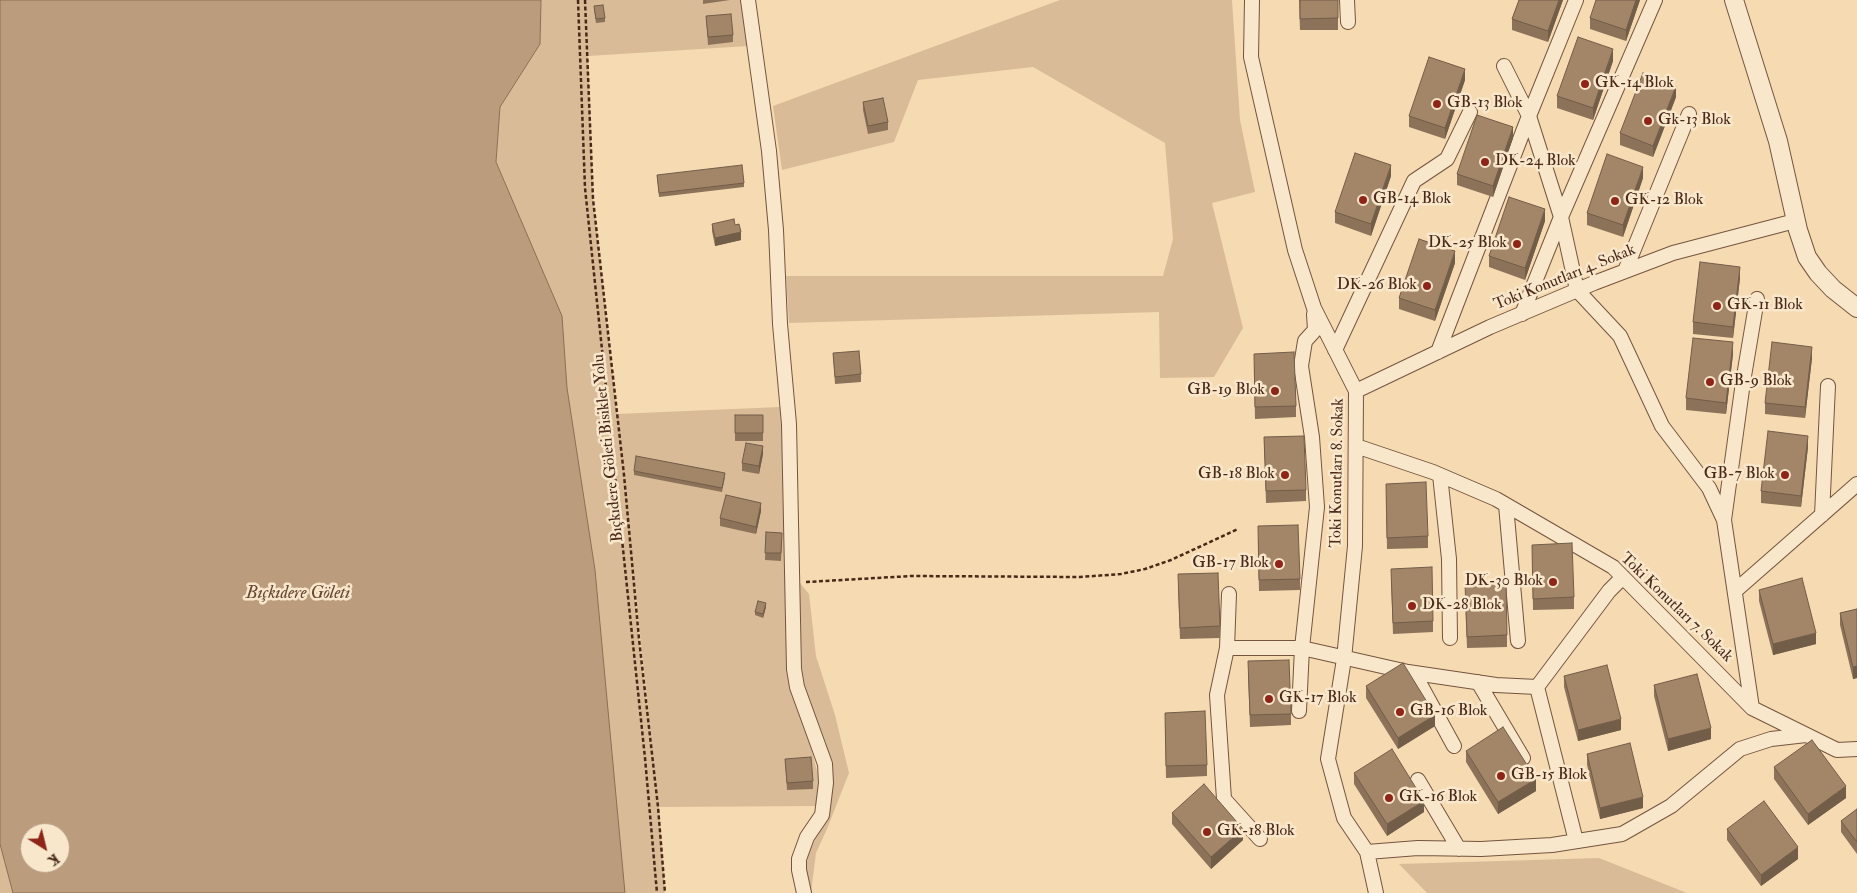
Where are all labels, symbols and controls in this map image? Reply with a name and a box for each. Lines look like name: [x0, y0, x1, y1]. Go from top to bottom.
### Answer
place label: GK-14 Blok: [1595, 74, 1674, 94]
marker: GK-14 Blok: [1579, 78, 1591, 90]
place label: GB-13 Blok: [1447, 94, 1523, 114]
marker: GB-13 Blok: [1431, 98, 1443, 110]
place label: Gk-13 Blok: [1658, 111, 1731, 131]
marker: Gk-13 Blok: [1642, 115, 1654, 127]
place label: DK-24 Blok: [1495, 152, 1576, 172]
marker: DK-24 Blok: [1479, 156, 1491, 168]
place label: GB-14 Blok: [1373, 190, 1451, 210]
place label: GK-12 Blok: [1625, 191, 1703, 211]
marker: GB-14 Blok: [1357, 194, 1369, 206]
marker: GK-12 Blok: [1609, 195, 1621, 207]
place label: DK-25 Blok: [1428, 234, 1507, 254]
marker: DK-25 Blok: [1511, 238, 1523, 250]
street label: Toki Konutları 4. Sokak: [1491, 241, 1639, 315]
place label: DK-26 Blok: [1337, 276, 1417, 296]
marker: DK-26 Blok: [1421, 280, 1433, 292]
place label: GK-11 Blok: [1727, 296, 1803, 316]
marker: GK-11 Blok: [1711, 300, 1723, 312]
street label: Bıçkıdere Göleti Bisiklet Yolu: [590, 353, 628, 543]
place label: GB-9 Blok: [1720, 372, 1792, 392]
marker: GB-9 Blok: [1704, 376, 1716, 388]
place label: GB-19 Blok: [1187, 381, 1265, 401]
marker: GB-19 Blok: [1269, 385, 1281, 397]
street label: Toki Konutları 8. Sokak: [1327, 398, 1349, 548]
place label: GB-18 Blok: [1198, 465, 1275, 485]
place label: GB-7 Blok: [1704, 465, 1775, 485]
marker: GB-18 Blok: [1279, 469, 1291, 481]
marker: GB-7 Blok: [1779, 469, 1791, 481]
street label: Toki Konutları 7. Sokak: [1616, 549, 1736, 667]
place label: GB-17 Blok: [1192, 554, 1269, 574]
marker: GB-17 Blok: [1273, 558, 1285, 570]
place label: DK-30 Blok: [1465, 572, 1543, 592]
marker: DK-30 Blok: [1547, 576, 1559, 588]
water label: Bıçkıdere Göleti: [246, 583, 350, 605]
place label: DK-28 Blok: [1422, 596, 1502, 616]
marker: DK-28 Blok: [1406, 600, 1418, 612]
place label: GK-17 Blok: [1279, 689, 1357, 709]
marker: GK-17 Blok: [1263, 693, 1275, 705]
place label: GB-16 Blok: [1410, 702, 1488, 722]
marker: GB-16 Blok: [1394, 706, 1406, 718]
place label: GB-15 Blok: [1511, 766, 1588, 786]
marker: GB-15 Blok: [1495, 770, 1507, 782]
place label: GK-16 Blok: [1399, 788, 1477, 808]
marker: GK-16 Blok: [1383, 792, 1395, 804]
place label: GK-18 Blok: [1217, 822, 1295, 842]
north arrow: [20, 823, 70, 873]
marker: GK-18 Blok: [1201, 826, 1213, 838]
text: K: [45, 850, 62, 869]

